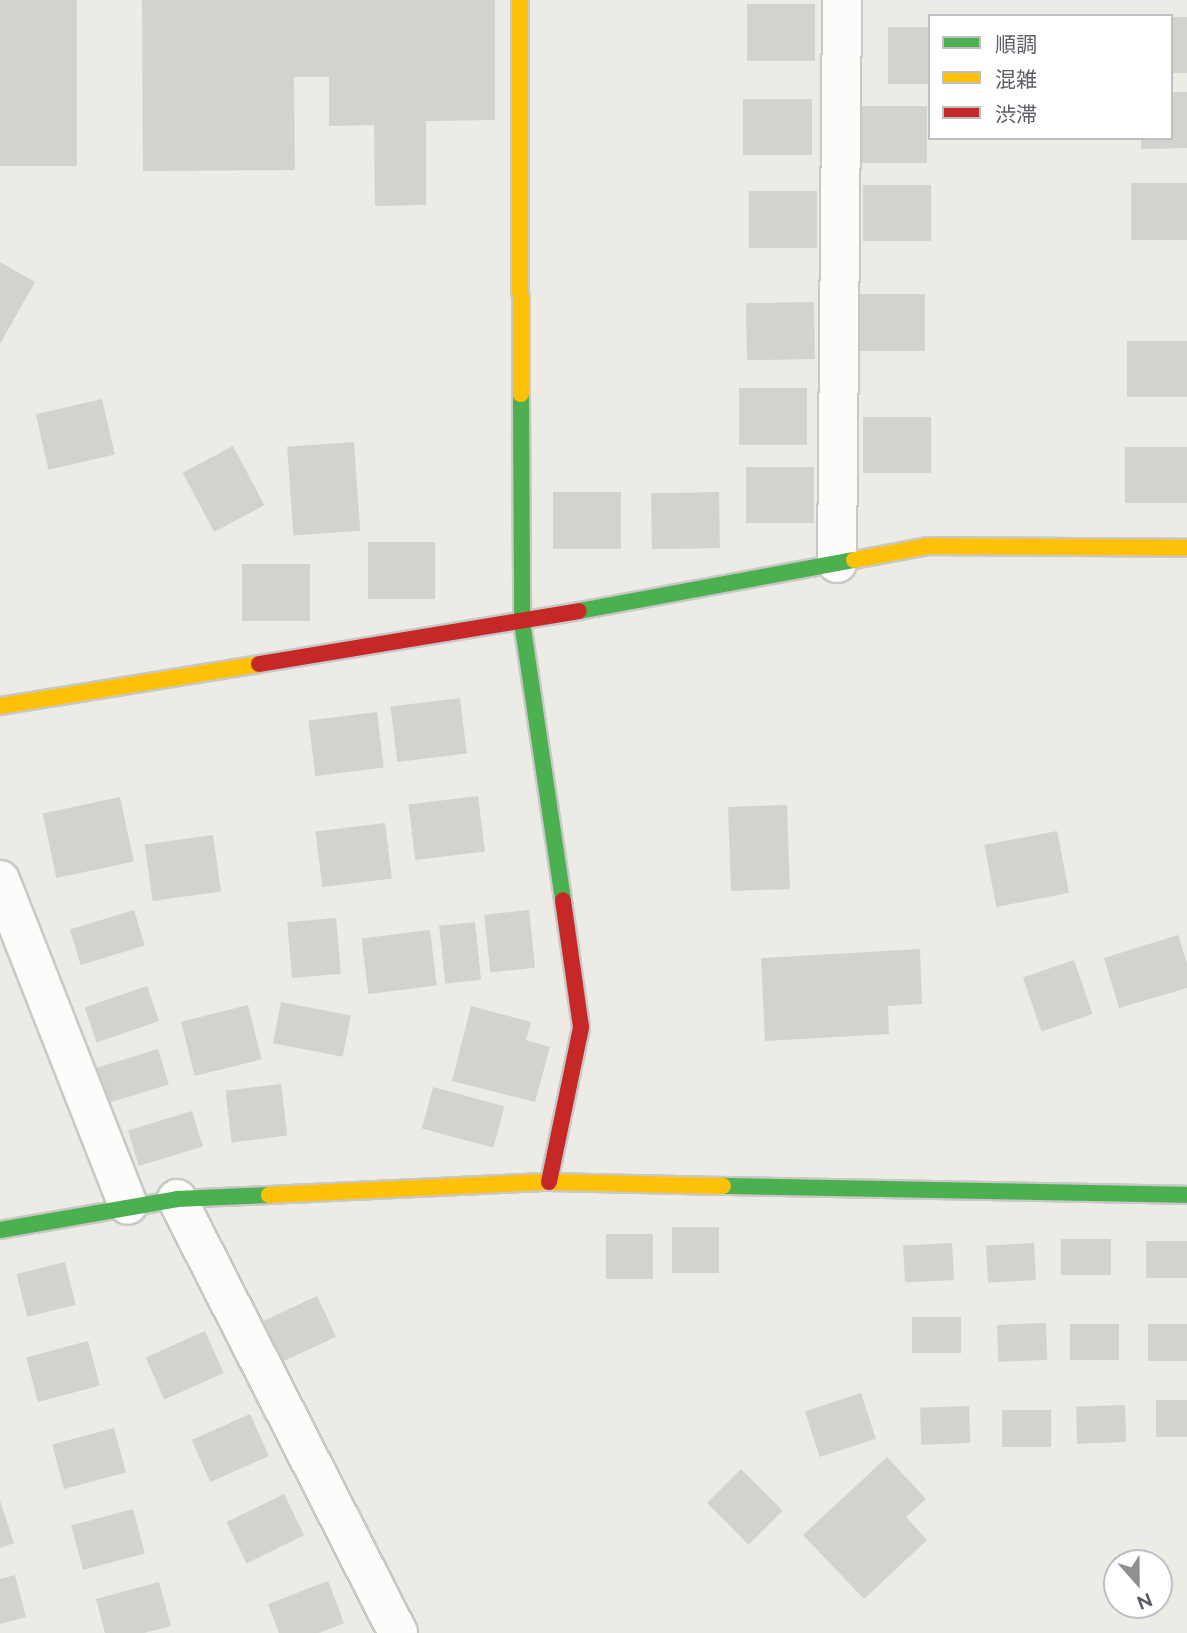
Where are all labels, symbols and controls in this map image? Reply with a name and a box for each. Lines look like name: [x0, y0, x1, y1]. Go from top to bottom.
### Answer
legend: [928, 14, 1173, 140]
text: 順調: [995, 32, 1037, 57]
text: 混雑: [995, 67, 1037, 92]
text: 渋滞: [995, 102, 1037, 127]
north arrow: [1103, 1549, 1173, 1619]
text: N: [1134, 1589, 1156, 1615]

